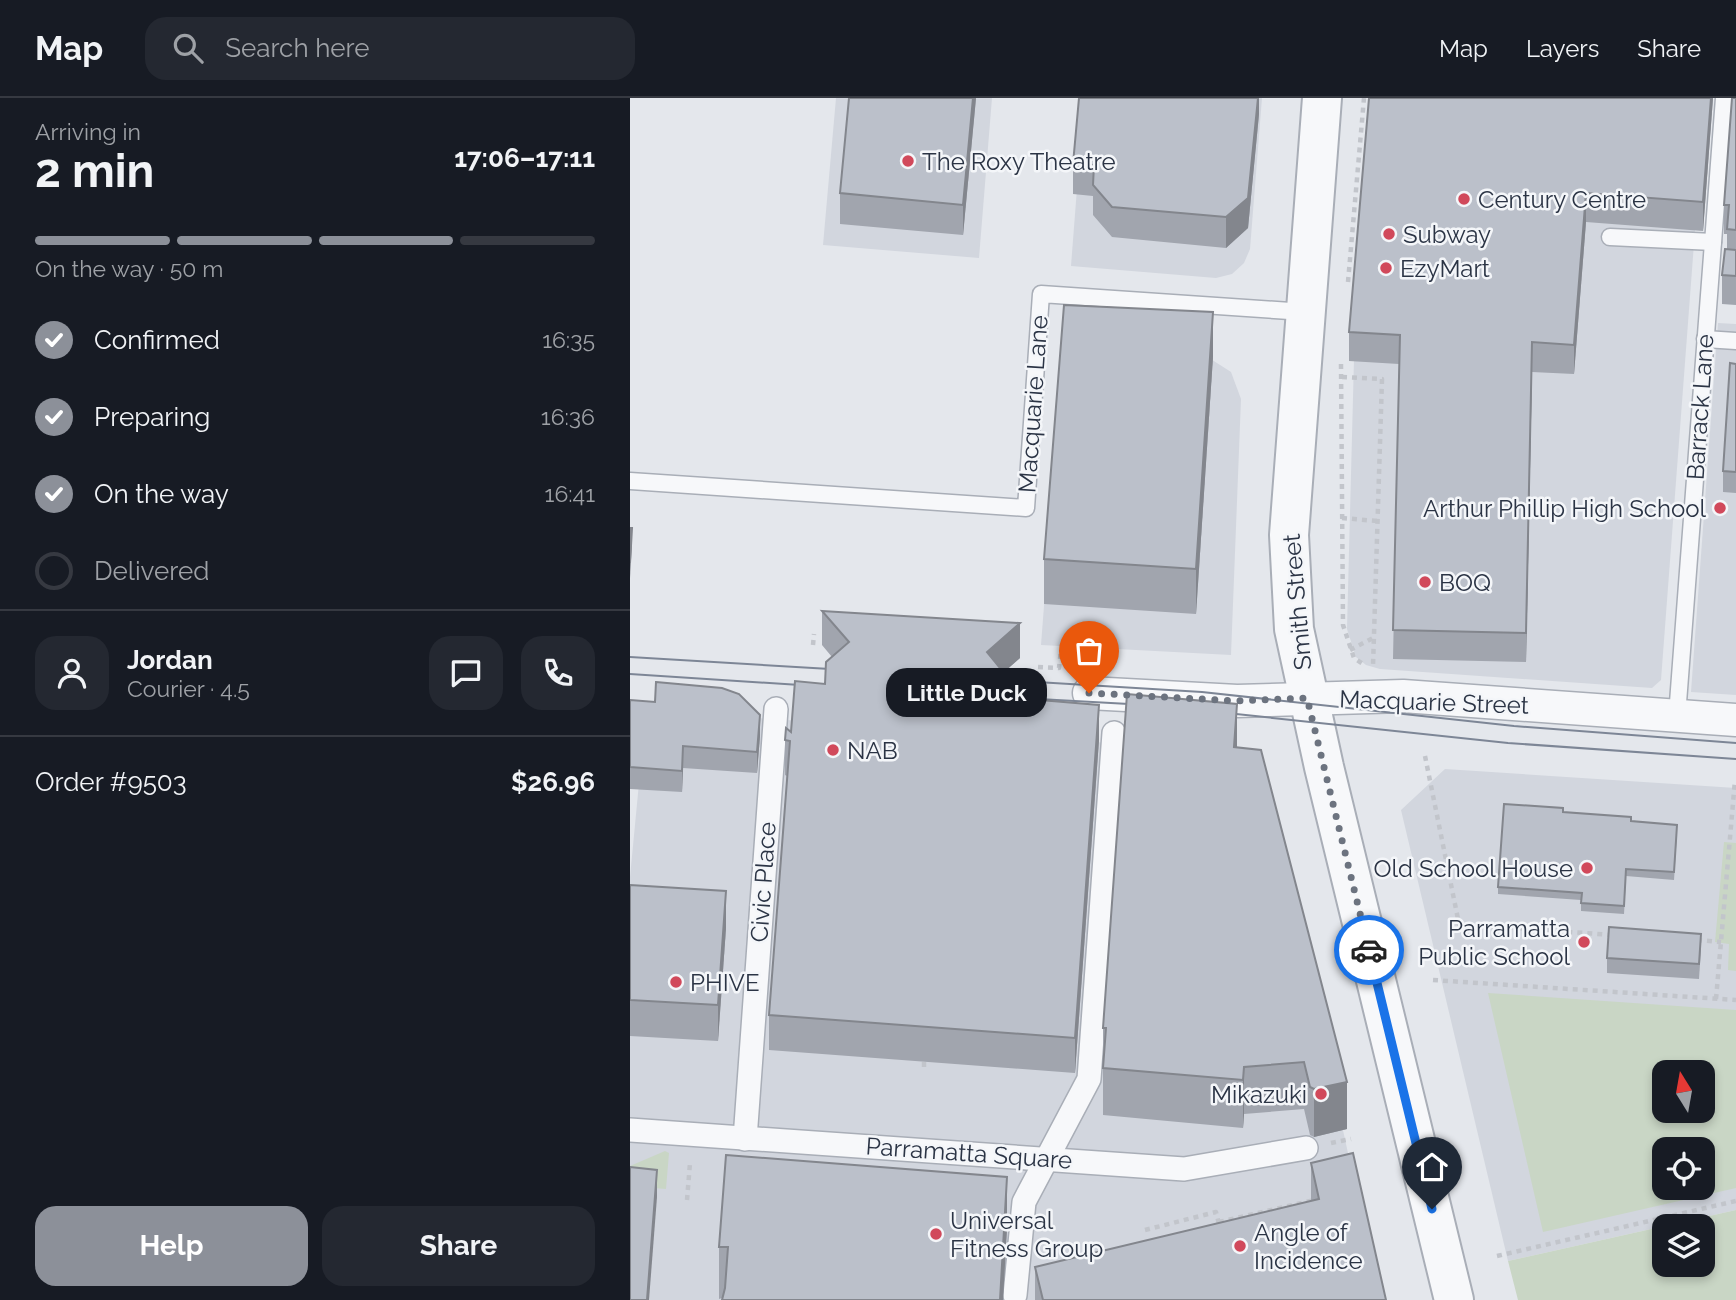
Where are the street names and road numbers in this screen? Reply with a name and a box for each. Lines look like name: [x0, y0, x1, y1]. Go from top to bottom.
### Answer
street label: Macquarie Lane: [1012, 314, 1054, 494]
street label: Barrack Lane: [1680, 333, 1720, 481]
street label: Smith Street: [1277, 533, 1317, 671]
street label: Macquarie Street: [1339, 684, 1529, 720]
street label: Civic Place: [744, 821, 782, 943]
street label: Parramatta Square: [865, 1131, 1073, 1175]

